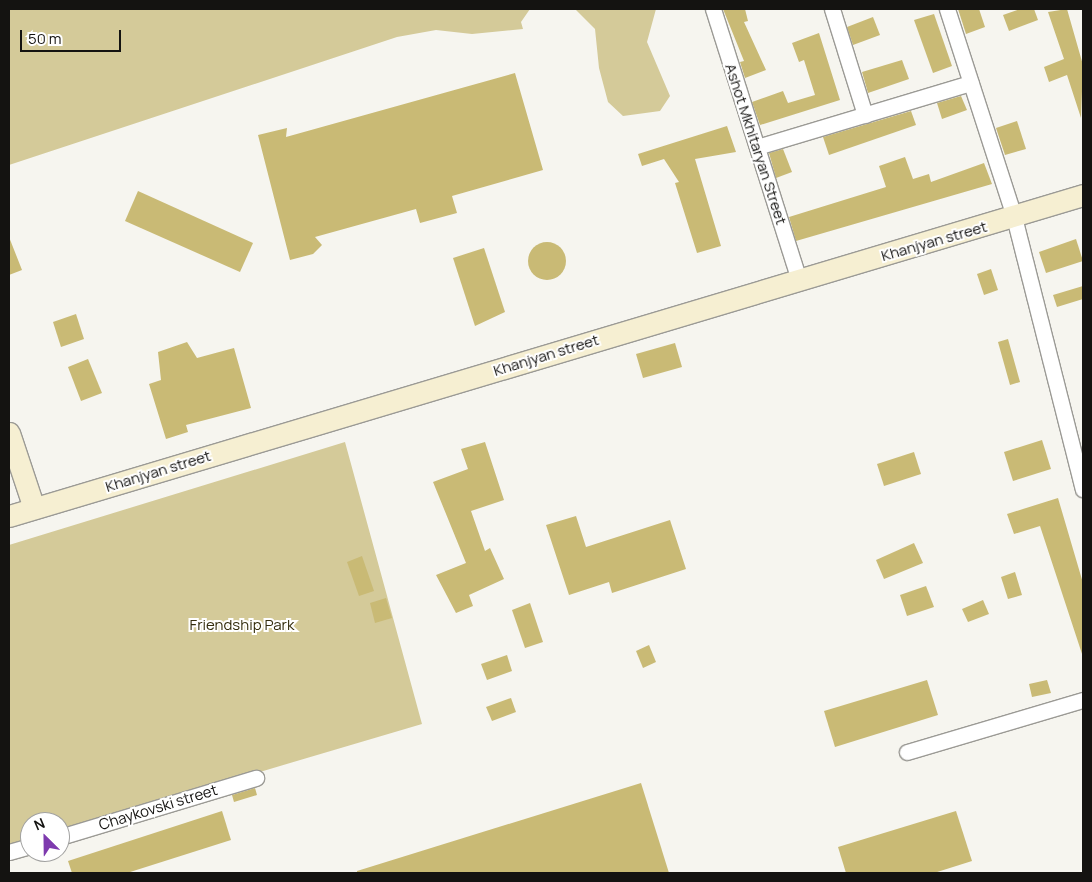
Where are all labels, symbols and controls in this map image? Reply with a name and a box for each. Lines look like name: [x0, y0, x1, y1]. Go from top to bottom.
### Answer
scale bar: [22, 20, 124, 52]
text: 50 m: [28, 28, 62, 49]
street label: Ashot Mkhitaryan Street: [721, 61, 791, 227]
street label: Khanjyan street: [879, 217, 989, 265]
street label: Khanjyan street: [491, 330, 601, 380]
street label: Khanjyan street: [103, 446, 213, 496]
park label: Friendship Park: [190, 616, 294, 634]
street label: Chaykovski street: [96, 780, 220, 834]
north arrow: [20, 812, 70, 862]
text: N: [31, 813, 48, 834]

